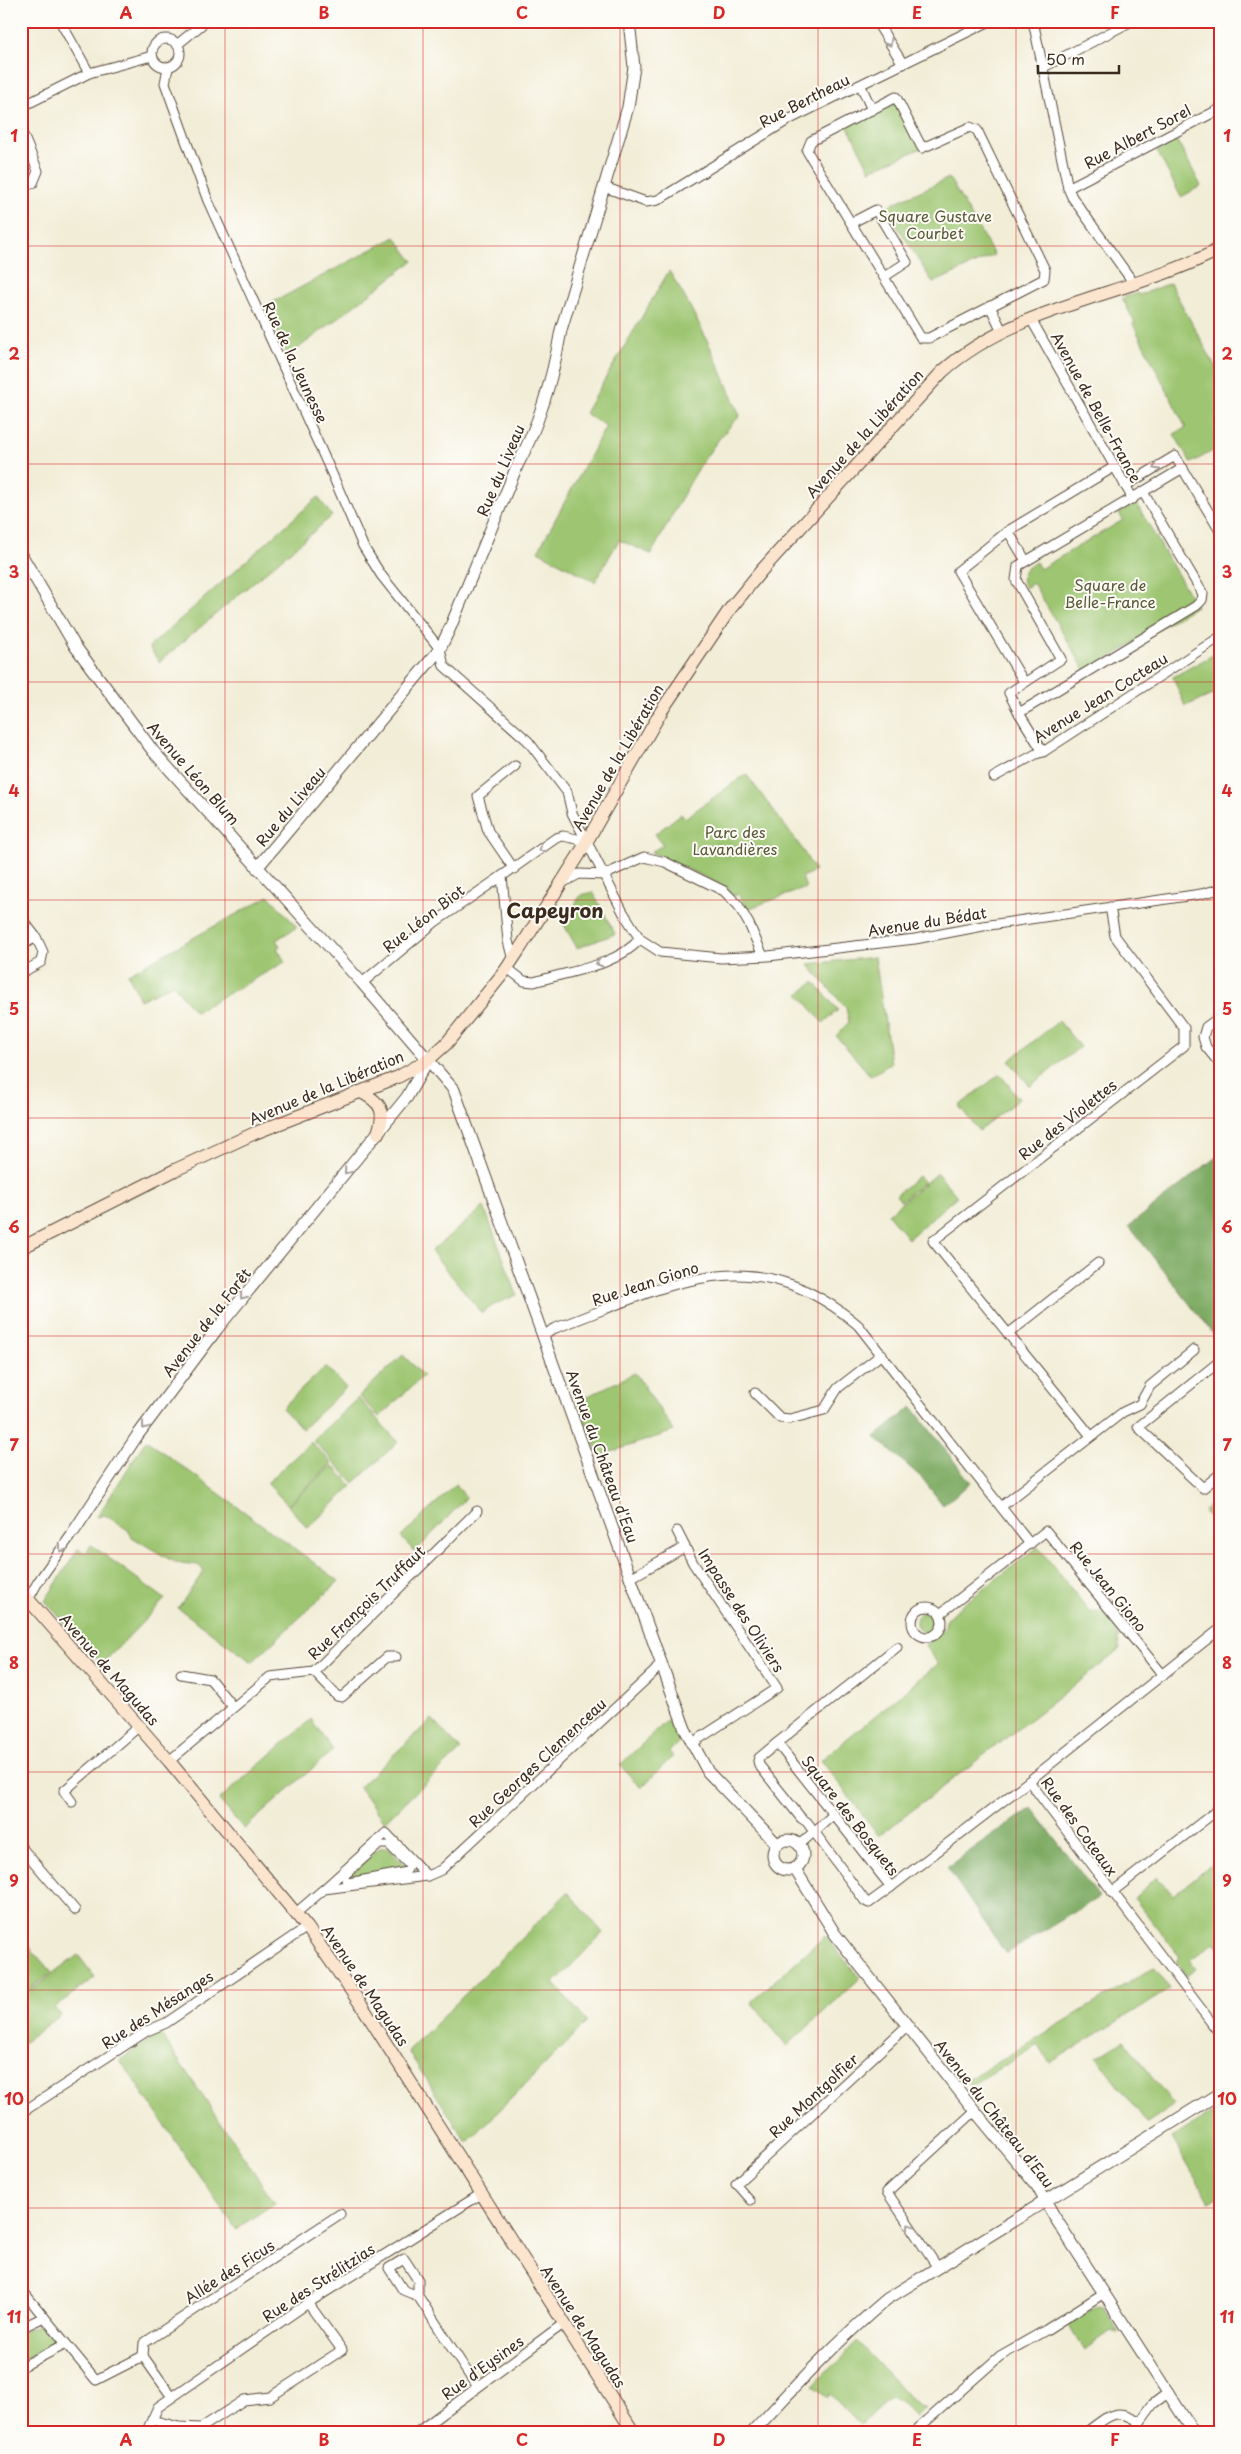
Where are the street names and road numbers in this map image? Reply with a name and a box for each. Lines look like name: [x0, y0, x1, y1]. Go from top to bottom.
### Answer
street label: Rue Bertheau: [755, 67, 853, 133]
street label: Rue Albert Sorel: [1079, 98, 1195, 174]
street label: Rue de la Jeunesse: [258, 297, 334, 427]
street label: Avenue de Belle-France: [1046, 327, 1148, 487]
street label: Avenue de la Libération: [800, 363, 928, 503]
street label: Rue du Liveau: [470, 420, 530, 520]
street label: Avenue Jean Cocteau: [1028, 646, 1172, 748]
street label: Avenue de la Libération: [565, 679, 669, 835]
street label: Avenue Léon Blum: [142, 716, 246, 830]
street label: Rue du Liveau: [250, 761, 330, 851]
street label: Rue Léon Biot: [377, 879, 469, 957]
street label: Avenue du Bédat: [866, 900, 988, 942]
street label: Avenue de la Libération: [245, 1044, 407, 1130]
street label: Rue des Violettes: [1013, 1073, 1121, 1165]
street label: Rue Jean Giono: [589, 1255, 701, 1311]
street label: Avenue de la Forêt: [156, 1263, 256, 1381]
street label: Avenue du Château d'Eau: [561, 1366, 645, 1546]
street label: Rue Jean Giono: [1065, 1536, 1153, 1636]
street label: Rue François Truffaut: [302, 1540, 430, 1664]
street label: Impasse des Oliviers: [693, 1543, 791, 1677]
street label: Avenue de Magudas: [55, 1608, 165, 1730]
street label: Rue Georges Clemenceau: [463, 1692, 611, 1832]
street label: Square des Bosquets: [797, 1750, 905, 1880]
street label: Rue des Coteaux: [1036, 1772, 1124, 1880]
street label: Avenue de Magudas: [317, 1920, 415, 2050]
street label: Rue des Mésanges: [96, 1964, 218, 2054]
street label: Avenue du Château d'Eau: [930, 2034, 1060, 2192]
street label: Rue Montgolfier: [763, 2047, 863, 2143]
street label: Allée des Ficus: [180, 2233, 279, 2309]
street label: Rue des Strélitzias: [257, 2237, 379, 2327]
street label: Avenue de Magudas: [536, 2260, 632, 2392]
street label: Rue d'Eysines: [436, 2329, 528, 2405]

